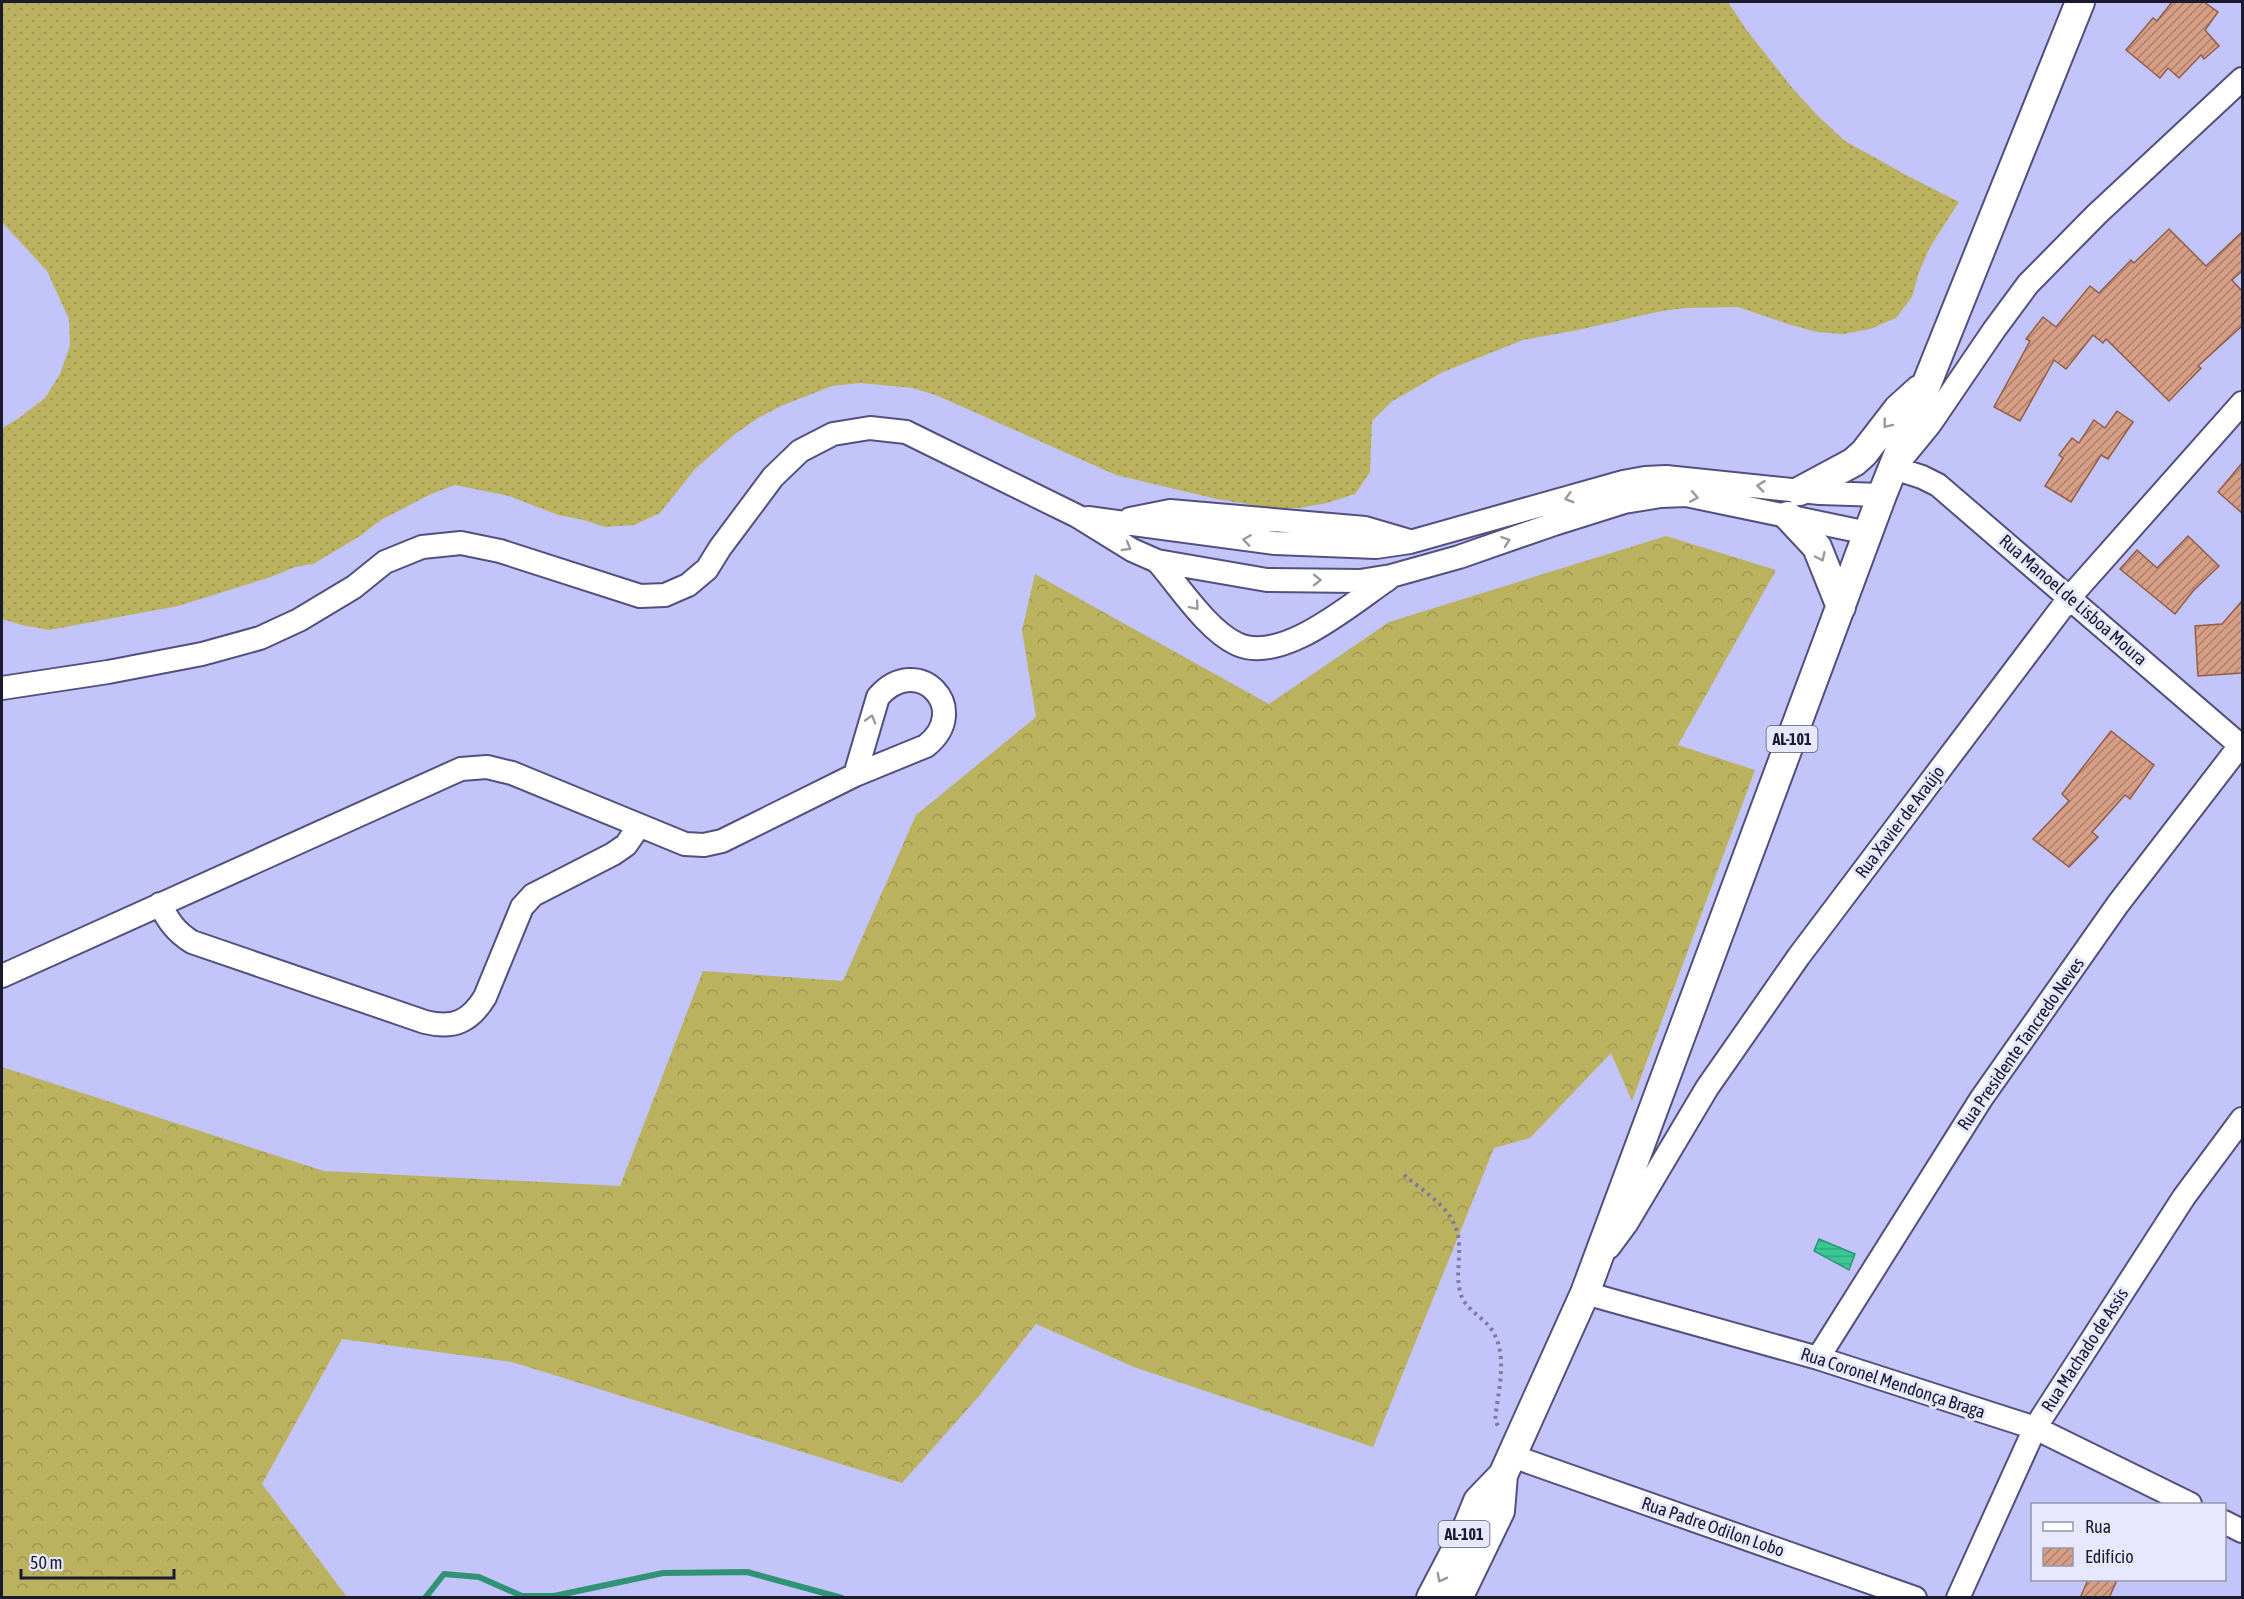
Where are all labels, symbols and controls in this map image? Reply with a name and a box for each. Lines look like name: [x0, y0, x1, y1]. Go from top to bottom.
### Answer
one-way arrow: [1883, 418, 1894, 429]
one-way arrow: [1756, 481, 1766, 493]
one-way arrow: [1564, 490, 1574, 503]
one-way arrow: [1689, 490, 1699, 503]
street label: Rua Manoel de Lisboa Moura: [1995, 530, 2151, 669]
one-way arrow: [1242, 534, 1251, 546]
one-way arrow: [1500, 535, 1511, 548]
one-way arrow: [1121, 539, 1131, 551]
one-way arrow: [1814, 551, 1826, 562]
one-way arrow: [1313, 574, 1322, 586]
one-way arrow: [1188, 599, 1199, 610]
one-way arrow: [864, 714, 876, 725]
road number: AL-101: [1766, 726, 1818, 752]
street label: Rua Xavier de Araújo: [1851, 761, 1949, 882]
street label: Rua Presidente Tancredo Neves: [1953, 953, 2088, 1134]
street label: Rua Machado de Assis: [2037, 1284, 2132, 1416]
street label: Rua Coronel Mendonça Braga: [1798, 1343, 1988, 1422]
street label: Rua Padre Odilon Lobo: [1639, 1492, 1787, 1561]
legend: [2031, 1503, 2226, 1581]
text: Rua: [2085, 1516, 2111, 1537]
road number: AL-101: [1438, 1521, 1490, 1547]
scale bar: [21, 1542, 174, 1580]
text: Edifício: [2085, 1546, 2134, 1567]
text: 50 m: [30, 1552, 62, 1573]
one-way arrow: [1437, 1572, 1448, 1582]

